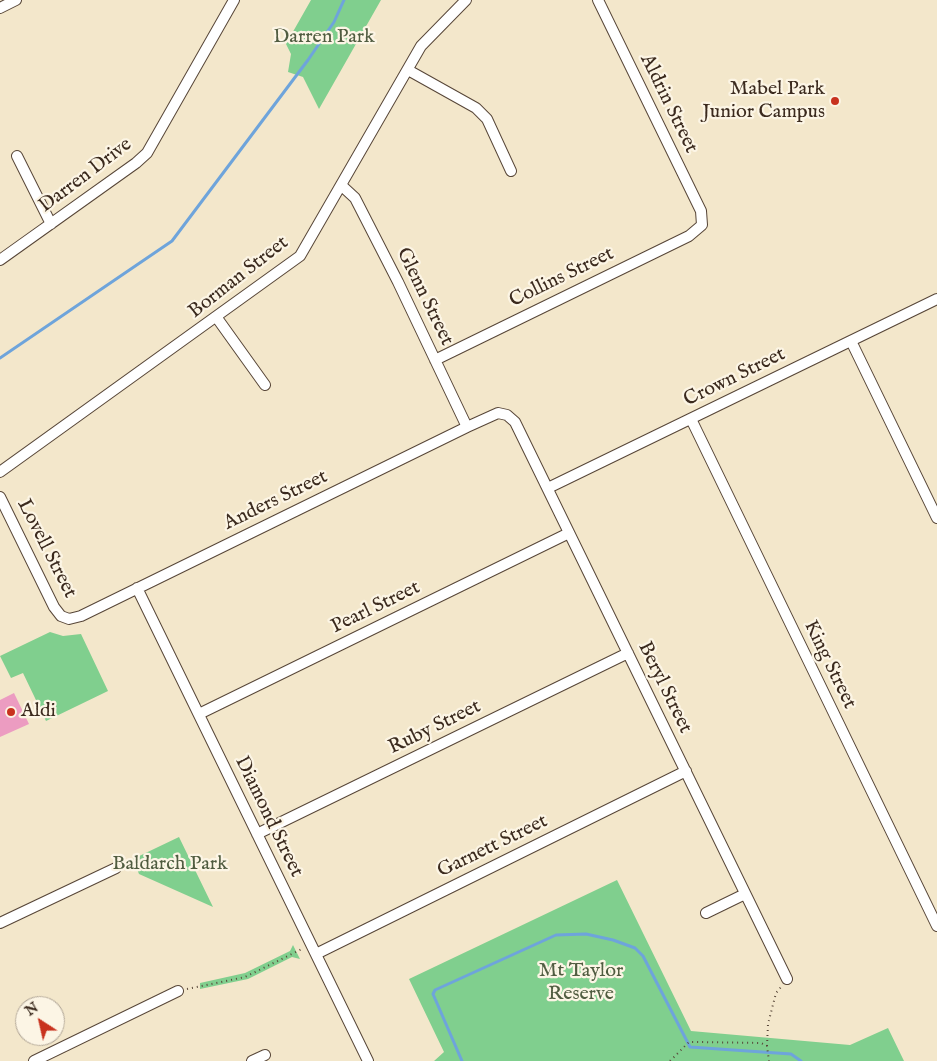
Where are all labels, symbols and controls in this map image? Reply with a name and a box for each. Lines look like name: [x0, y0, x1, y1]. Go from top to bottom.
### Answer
park label: Darren Park: [273, 26, 375, 50]
street label: Aldrin Street: [634, 51, 702, 157]
place label: Mabel Park Junior Campus: [702, 78, 825, 125]
marker: Mabel Park Junior Campus: [829, 95, 841, 107]
street label: Darren Drive: [35, 133, 137, 219]
street label: Borman Street: [184, 232, 294, 324]
street label: Collins Street: [506, 242, 618, 314]
street label: Glenn Street: [390, 244, 458, 350]
street label: Crown Street: [680, 343, 790, 413]
street label: Anders Street: [220, 466, 332, 536]
street label: Lovell Street: [11, 495, 81, 603]
street label: Pearl Street: [328, 576, 424, 640]
street label: King Street: [797, 617, 861, 713]
street label: Beryl Street: [632, 638, 696, 738]
street label: Ruby Street: [385, 695, 485, 761]
place label: Aldi: [21, 700, 56, 724]
marker: Aldi: [5, 706, 17, 718]
street label: Diamond Street: [228, 753, 308, 881]
street label: Garnett Street: [434, 810, 552, 884]
park label: Baldarch Park: [112, 853, 228, 877]
park label: Mt Taylor Reserve: [539, 960, 623, 1007]
north arrow: [15, 996, 65, 1046]
text: N: [22, 999, 42, 1020]

